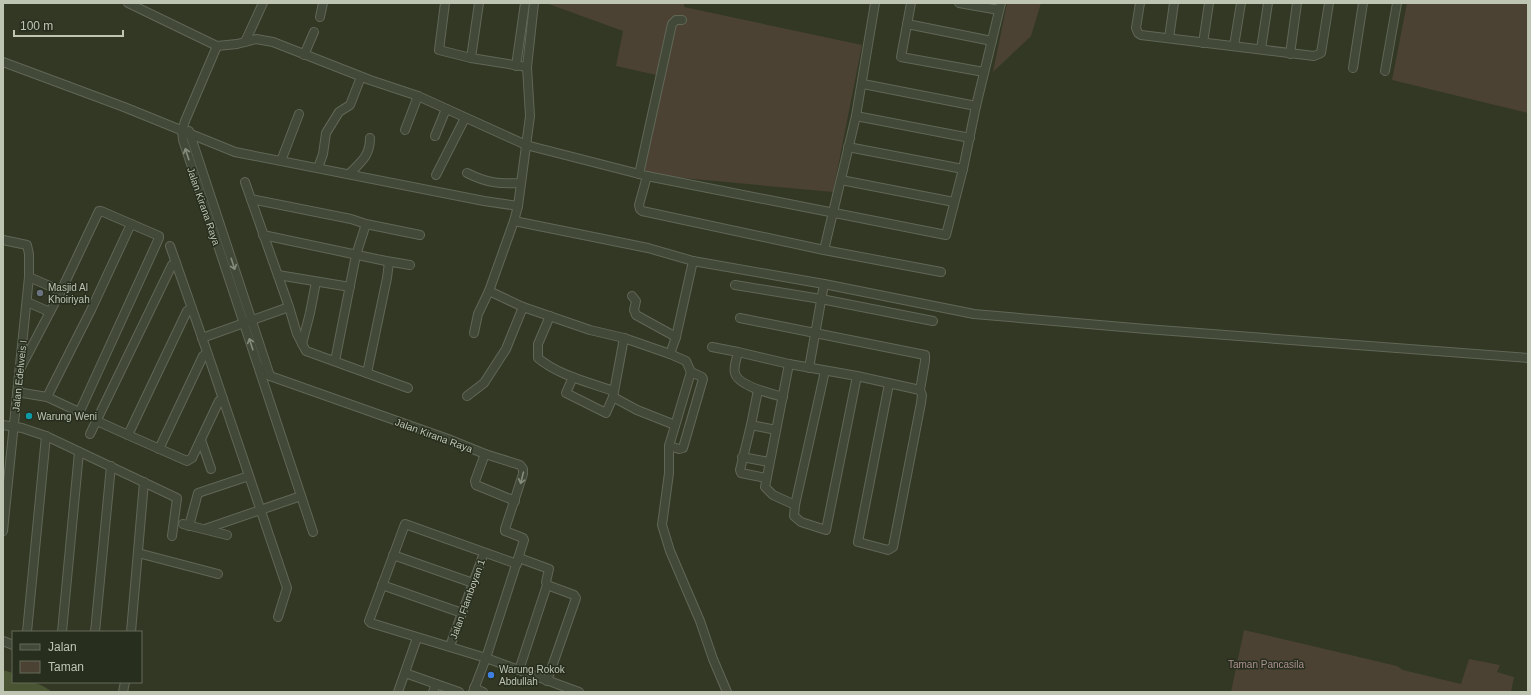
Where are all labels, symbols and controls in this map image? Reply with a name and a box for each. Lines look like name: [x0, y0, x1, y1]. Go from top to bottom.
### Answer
scale bar: [14, 12, 123, 38]
text: 100 m: [20, 19, 53, 33]
one-way arrow: [183, 148, 190, 161]
street label: Jalan Kirana Raya: [185, 166, 222, 247]
one-way arrow: [230, 258, 238, 270]
place label: Masjid Al Khoiriyah: [48, 282, 90, 305]
marker: Masjid Al Khoiriyah: [35, 288, 45, 298]
one-way arrow: [246, 338, 254, 350]
street label: Jalan Edelweis I: [10, 340, 29, 413]
marker: Warung Weni: [24, 411, 34, 421]
place label: Warung Weni: [37, 411, 97, 422]
street label: Jalan Kirana Raya: [394, 416, 475, 455]
one-way arrow: [517, 472, 525, 485]
street label: Jalan Flamboyan 1: [448, 557, 487, 641]
legend: [12, 631, 142, 683]
text: Jalan: [48, 640, 77, 654]
park label: Taman Pancasila: [1228, 659, 1305, 670]
text: Taman: [48, 660, 84, 674]
place label: Warung Rokok Abdullah: [499, 664, 566, 687]
marker: Warung Rokok Abdullah: [486, 670, 496, 680]

